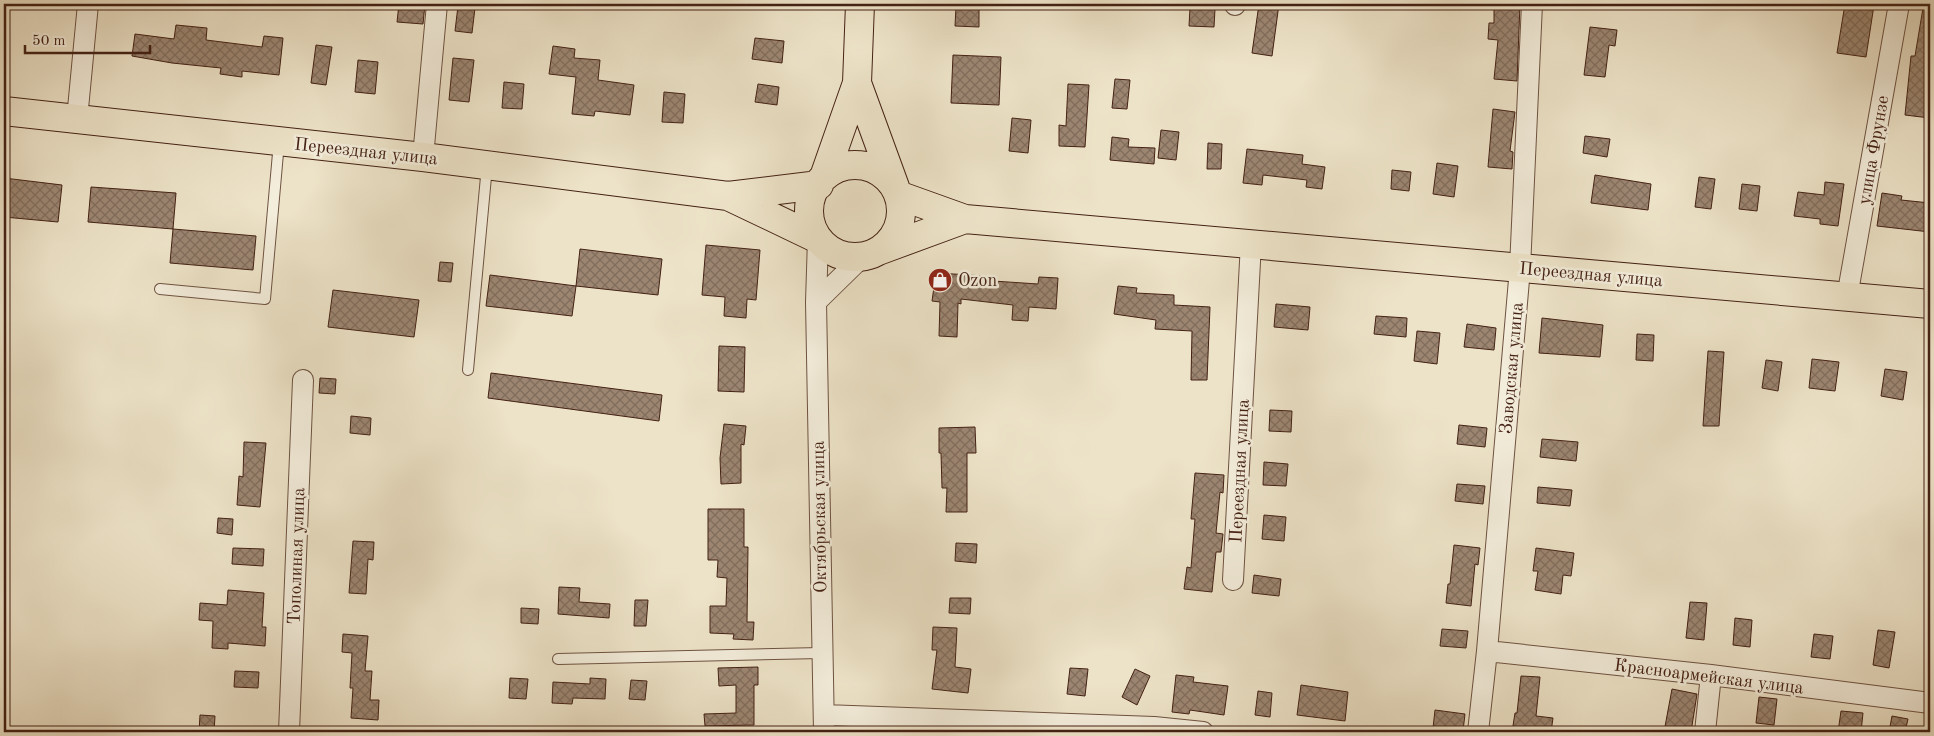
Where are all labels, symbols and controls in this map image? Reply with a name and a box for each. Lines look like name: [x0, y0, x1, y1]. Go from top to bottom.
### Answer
scale bar: [25, 22, 150, 54]
text: 50 m: [32, 34, 66, 49]
street label: улица Фрунзе: [1856, 94, 1892, 206]
street label: Переездная улица: [293, 136, 439, 168]
street label: Переездная улица: [1518, 260, 1664, 290]
shop icon: Ozon: [927, 267, 953, 293]
place label: Ozon: [958, 272, 997, 290]
street label: Заводская улица: [1497, 301, 1527, 435]
street label: Переездная улица: [1227, 398, 1253, 544]
street label: Октябрьская улица: [810, 441, 830, 593]
street label: Тополиная улица: [286, 487, 308, 625]
street label: Красноармейская улица: [1613, 656, 1805, 698]

